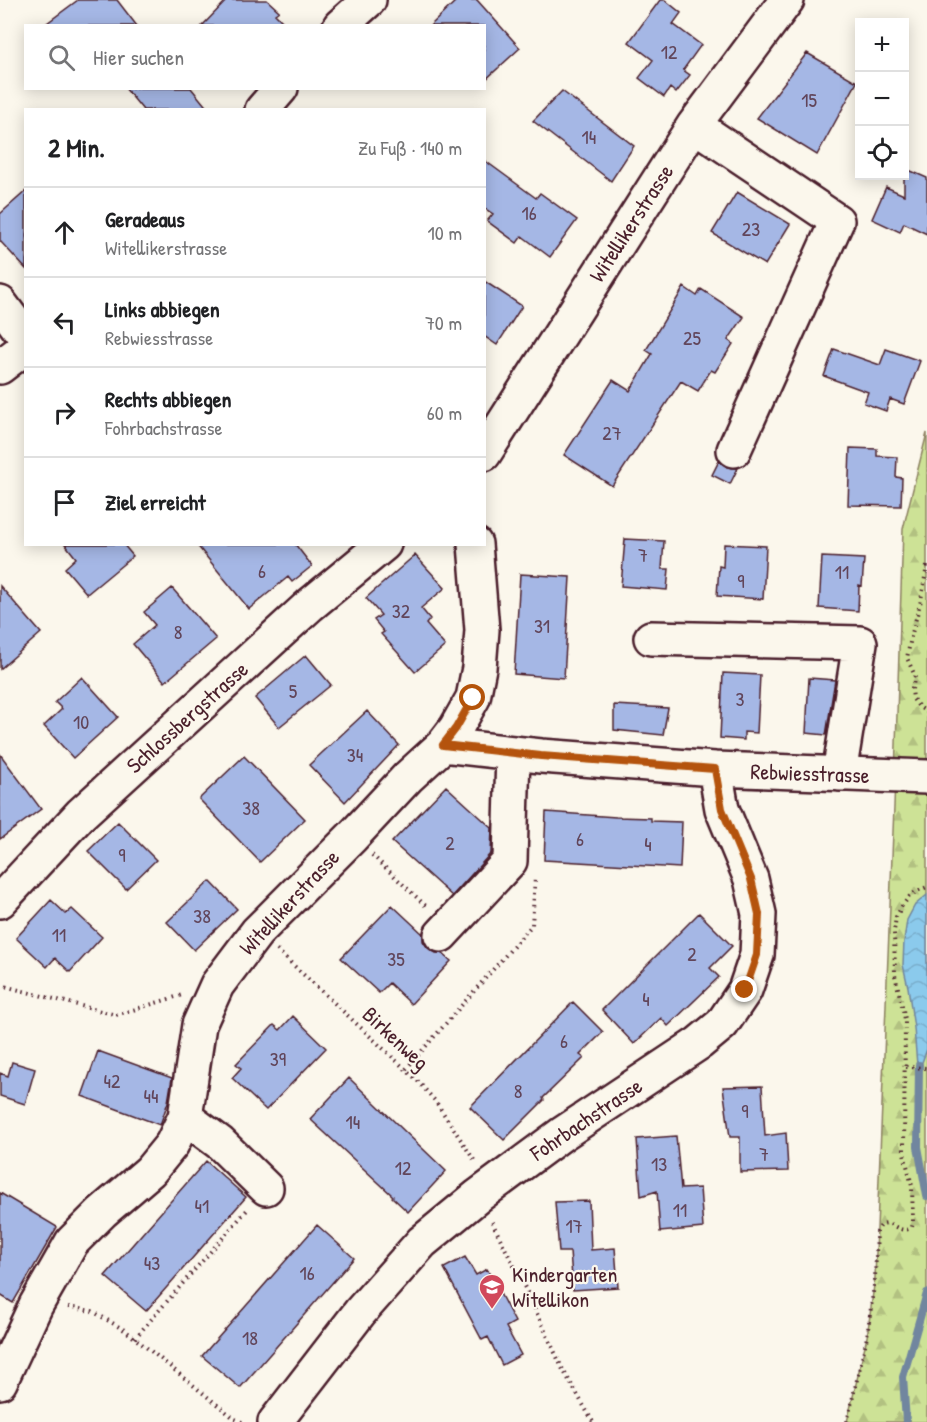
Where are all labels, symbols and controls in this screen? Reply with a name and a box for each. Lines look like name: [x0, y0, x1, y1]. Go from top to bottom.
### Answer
map controls: [855, 18, 909, 180]
button: +: [855, 18, 909, 72]
search box: [24, 24, 486, 90]
house number: 12: [661, 38, 678, 65]
icon: search: [45, 41, 78, 74]
text: Hier suchen: [93, 42, 184, 72]
button: −: [855, 72, 909, 126]
house number: 15: [801, 86, 817, 113]
house number: 14: [582, 123, 596, 150]
button: locate: [855, 126, 909, 180]
text: 2 Min.: [48, 130, 105, 165]
text: Zu Fuß · 140 m: [358, 134, 462, 161]
street label: Witellikerstrasse: [582, 158, 680, 288]
house number: 16: [521, 199, 537, 226]
text: Geradeaus: [105, 204, 185, 234]
house number: 23: [742, 215, 760, 242]
icon: ahead: [48, 216, 81, 249]
text: 10 m: [428, 219, 462, 246]
text: Witellikerstrasse: [105, 234, 227, 261]
text: Links abbiegen: [105, 294, 220, 324]
icon: left: [48, 306, 81, 339]
text: 70 m: [425, 309, 462, 336]
text: Rebwiesstrasse: [105, 324, 213, 351]
house number: 25: [683, 324, 701, 351]
text: Rechts abbiegen: [105, 384, 232, 414]
icon: right: [48, 396, 81, 429]
text: 60 m: [427, 399, 462, 426]
text: Fohrbachstrasse: [105, 414, 222, 441]
house number: 27: [602, 419, 622, 446]
icon: arrive: [48, 486, 81, 519]
text: Ziel erreicht: [105, 487, 205, 517]
house number: 7: [638, 541, 648, 568]
house number: 6: [258, 557, 266, 584]
house number: 11: [835, 558, 849, 585]
house number: 9: [737, 567, 745, 594]
house number: 32: [392, 597, 411, 624]
house number: 31: [534, 612, 550, 639]
house number: 8: [174, 618, 182, 645]
street label: Schlossbergstrasse: [120, 654, 255, 780]
house number: 5: [289, 677, 298, 704]
route start: [459, 684, 485, 710]
house number: 3: [736, 685, 745, 712]
house number: 10: [73, 708, 89, 735]
house number: 34: [347, 741, 363, 768]
street label: Rebwiesstrasse: [750, 756, 870, 790]
house number: 38: [242, 794, 260, 821]
house number: 6: [576, 825, 584, 852]
house number: 2: [445, 829, 455, 856]
house number: 4: [644, 830, 652, 857]
house number: 9: [118, 841, 126, 868]
street label: Witellikerstrasse: [232, 842, 346, 961]
house number: 38: [193, 902, 211, 929]
house number: 11: [52, 921, 66, 948]
house number: 2: [687, 940, 697, 967]
house number: 35: [387, 945, 405, 972]
route end: [731, 976, 757, 1002]
house number: 4: [642, 985, 650, 1012]
street label: Birkenweg: [356, 999, 436, 1077]
house number: 6: [560, 1027, 568, 1054]
house number: 39: [270, 1045, 286, 1072]
house number: 42: [104, 1067, 121, 1094]
street label: Fohrbachstrasse: [523, 1070, 648, 1168]
house number: 8: [514, 1077, 522, 1104]
house number: 44: [144, 1082, 159, 1109]
house number: 9: [741, 1097, 749, 1124]
house number: 14: [346, 1108, 360, 1135]
house number: 7: [759, 1140, 769, 1167]
house number: 13: [651, 1150, 667, 1177]
house number: 12: [395, 1154, 412, 1181]
house number: 41: [195, 1192, 209, 1219]
house number: 11: [673, 1196, 687, 1223]
house number: 17: [565, 1212, 583, 1239]
house number: 43: [144, 1249, 160, 1276]
house number: 16: [299, 1259, 315, 1286]
place label: Kindergarten Witellikon: [512, 1259, 617, 1314]
school or university icon: Kindergarten Witellikon: [477, 1272, 507, 1310]
house number: 18: [242, 1324, 258, 1351]

